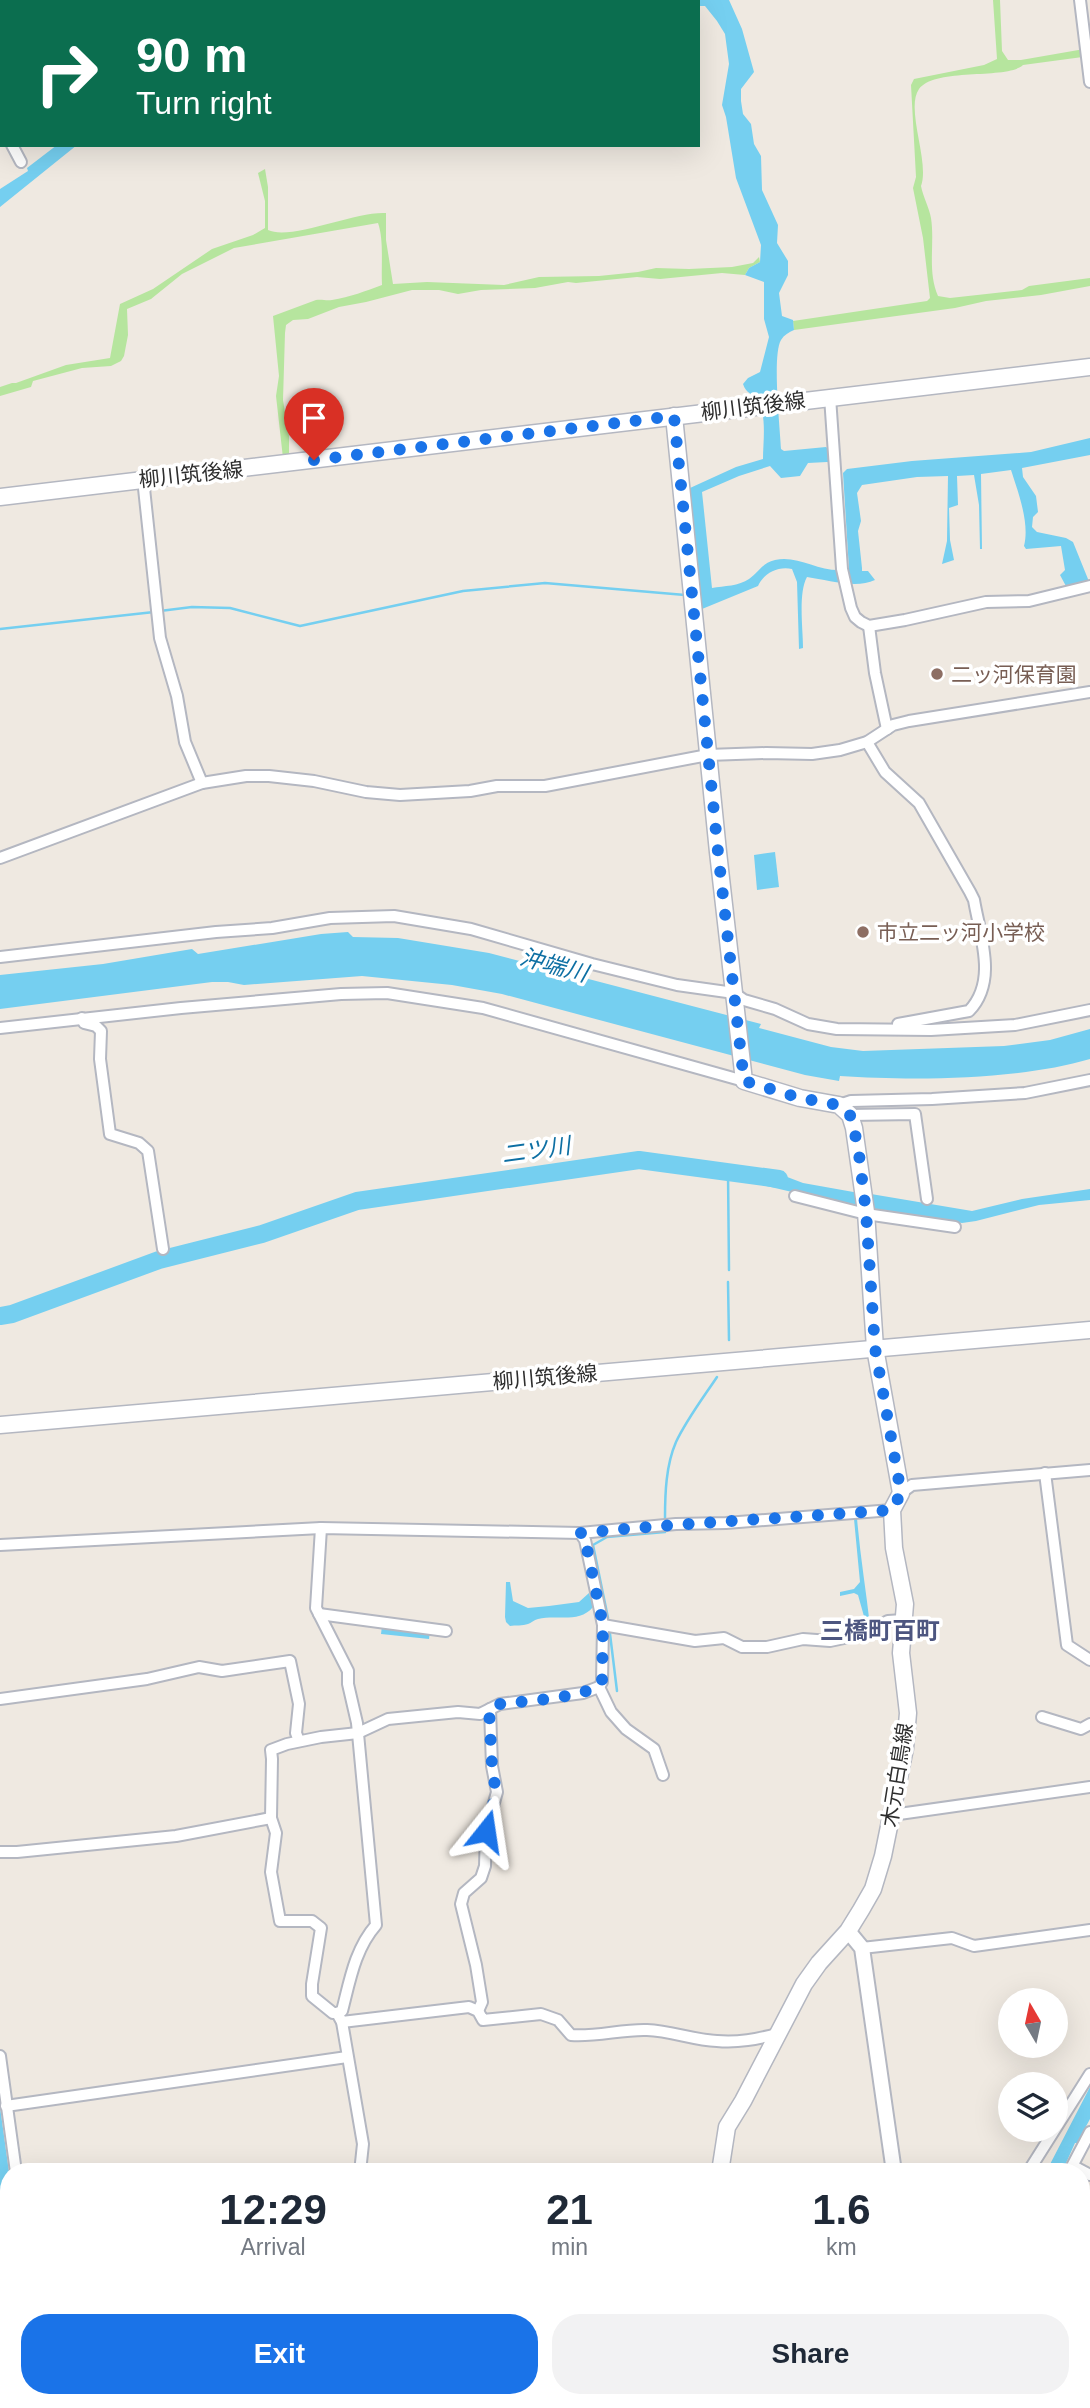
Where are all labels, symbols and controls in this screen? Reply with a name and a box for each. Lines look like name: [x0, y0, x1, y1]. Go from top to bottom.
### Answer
icon: right: [21, 28, 112, 119]
text: 90 m: [136, 28, 248, 82]
text: Turn right: [136, 85, 272, 121]
pin: [284, 388, 344, 460]
street label: 柳川筑後線: [699, 388, 807, 424]
icon: arrive: [295, 399, 333, 437]
street label: 柳川筑後線: [138, 457, 244, 491]
place label: 二ッ河保育園: [951, 663, 1077, 686]
marker: 二ッ河保育園: [929, 666, 945, 682]
place label: 市立二ッ河小学校: [877, 921, 1045, 944]
marker: 市立二ッ河小学校: [855, 924, 871, 940]
water label: 沖端川: [517, 944, 594, 987]
water label: 二ツ川: [500, 1132, 575, 1168]
street label: 柳川筑後線: [492, 1361, 598, 1393]
district label: 三橋町百町: [820, 1617, 940, 1644]
street label: 木元白鳥線: [877, 1721, 917, 1829]
position arrow: [449, 1794, 523, 1868]
north arrow: [998, 1988, 1068, 2058]
map controls: [998, 1988, 1068, 2142]
button: layers: [998, 2072, 1068, 2142]
text: 12:29: [219, 2186, 327, 2233]
text: 21: [546, 2186, 593, 2233]
text: 1.6: [812, 2186, 871, 2233]
text: Arrival: [240, 2234, 306, 2260]
text: min: [551, 2234, 588, 2260]
text: km: [826, 2234, 857, 2260]
button: Exit: [21, 2314, 538, 2394]
button: Share: [552, 2314, 1069, 2394]

